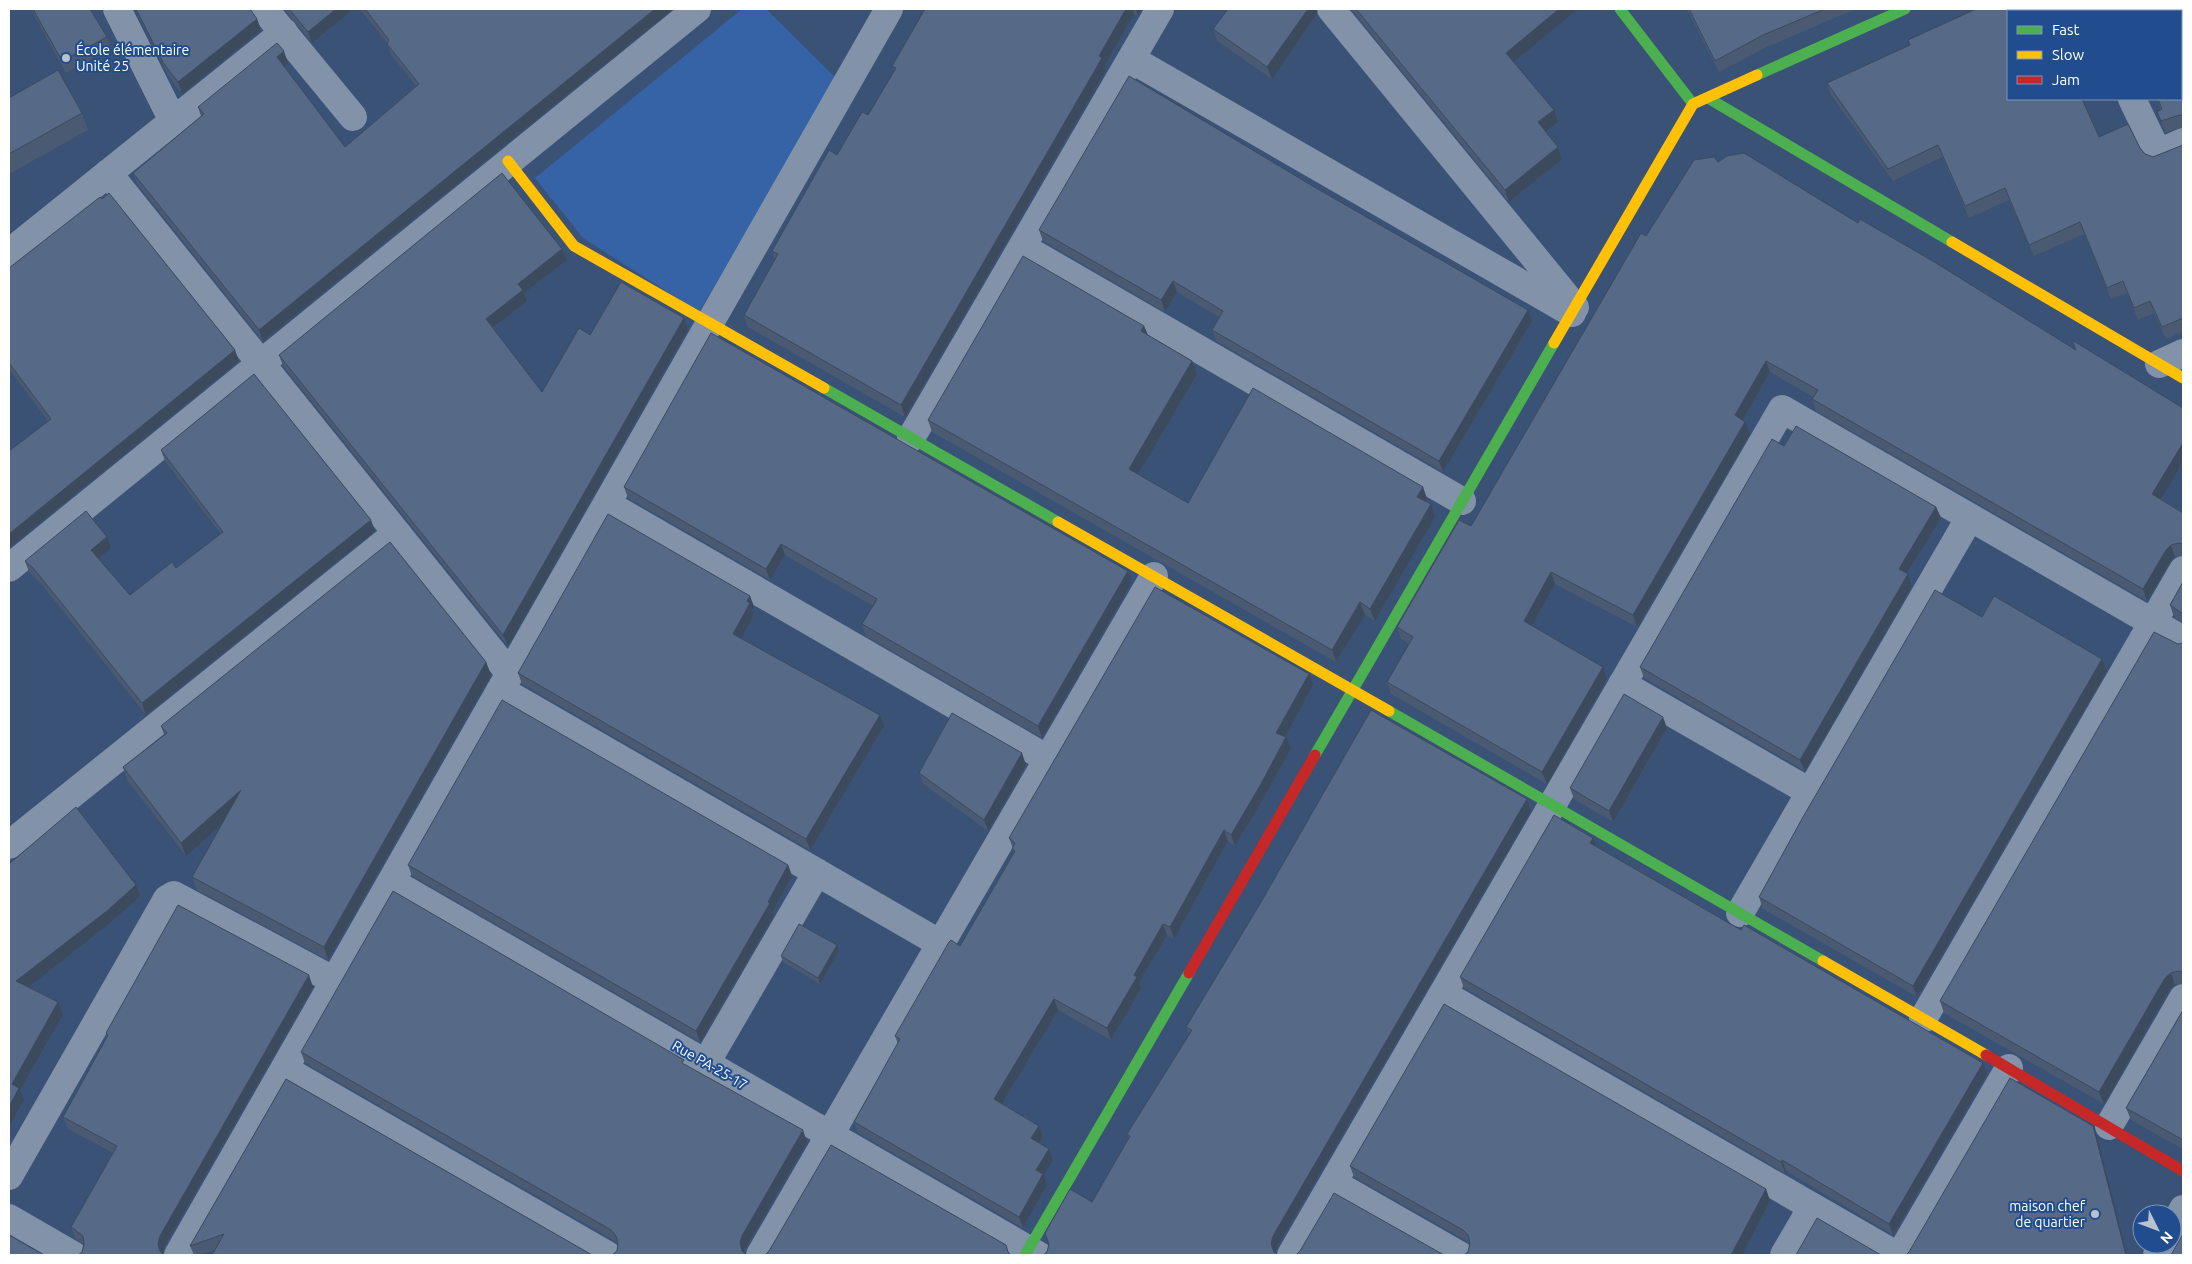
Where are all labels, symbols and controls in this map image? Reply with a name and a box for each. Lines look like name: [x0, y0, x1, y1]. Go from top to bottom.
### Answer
legend: [2007, 10, 2182, 100]
text: Fast: [2052, 21, 2080, 38]
place label: École élémentaire Unité 25: [76, 41, 189, 74]
text: Slow: [2052, 46, 2085, 63]
marker: École élémentaire Unité 25: [60, 52, 72, 64]
text: Jam: [2052, 71, 2080, 88]
street label: Rue PA-25-17: [670, 1037, 750, 1093]
place label: maison chef de quartier: [2009, 1198, 2086, 1230]
north arrow: [2132, 1204, 2182, 1254]
marker: maison chef de quartier: [2089, 1208, 2101, 1220]
text: N: [2157, 1228, 2176, 1247]

